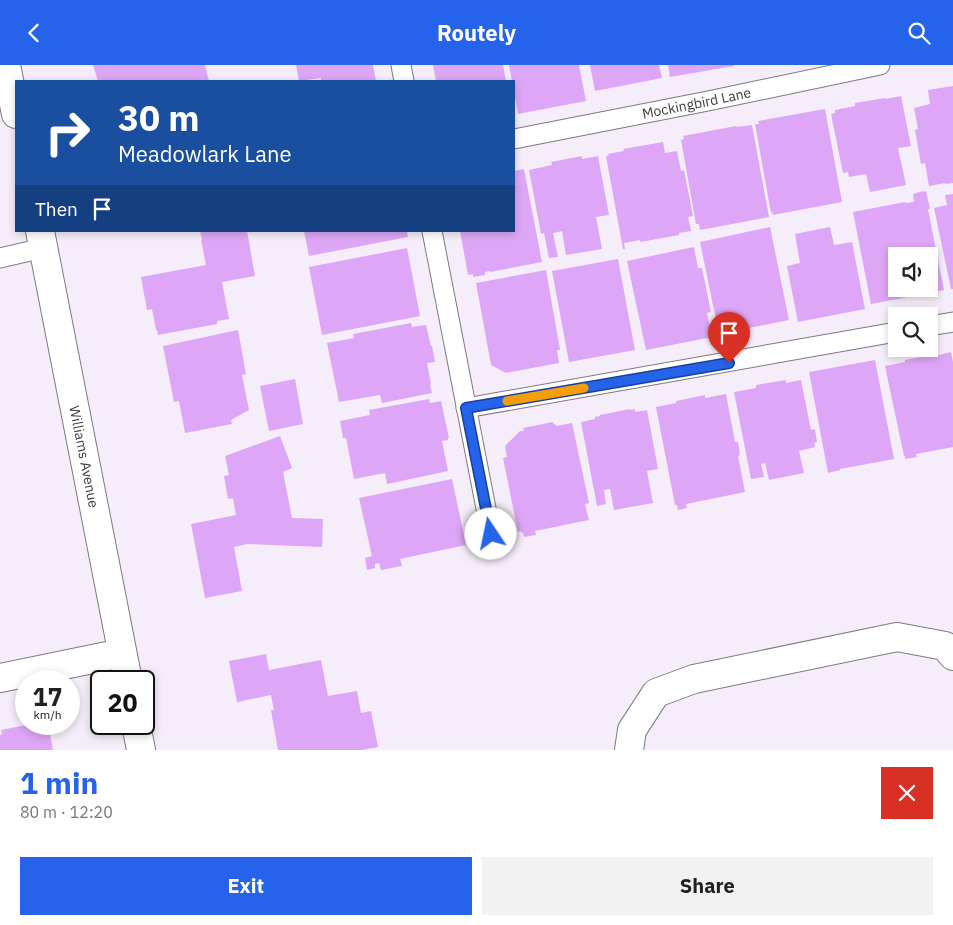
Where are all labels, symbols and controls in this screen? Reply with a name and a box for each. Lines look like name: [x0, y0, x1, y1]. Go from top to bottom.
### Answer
text: Routely: [437, 18, 516, 47]
icon: back: [20, 19, 48, 47]
icon: search: [905, 19, 933, 47]
street label: Mockingbird Lane: [640, 83, 753, 123]
text: 30 m: [118, 95, 200, 141]
icon: right: [35, 100, 100, 165]
text: Meadowlark Lane: [118, 139, 291, 168]
icon: arrive: [88, 195, 116, 223]
text: Then: [35, 197, 78, 221]
map controls: [888, 247, 938, 357]
button: sound: [888, 247, 938, 297]
button: search: [888, 307, 938, 357]
pin: [708, 312, 750, 363]
icon: arrive: [715, 319, 743, 347]
street label: Williams Avenue: [65, 404, 103, 510]
position arrow: [464, 507, 516, 559]
speed limit sign: 20: [90, 670, 155, 735]
text: 17: [32, 680, 63, 713]
text: km/h: [33, 707, 62, 722]
text: 1 min: [20, 763, 98, 802]
button: close: [881, 767, 933, 819]
text: 80 m · 12:20: [20, 802, 113, 822]
button: Exit: [20, 857, 472, 915]
button: Share: [482, 857, 933, 915]

